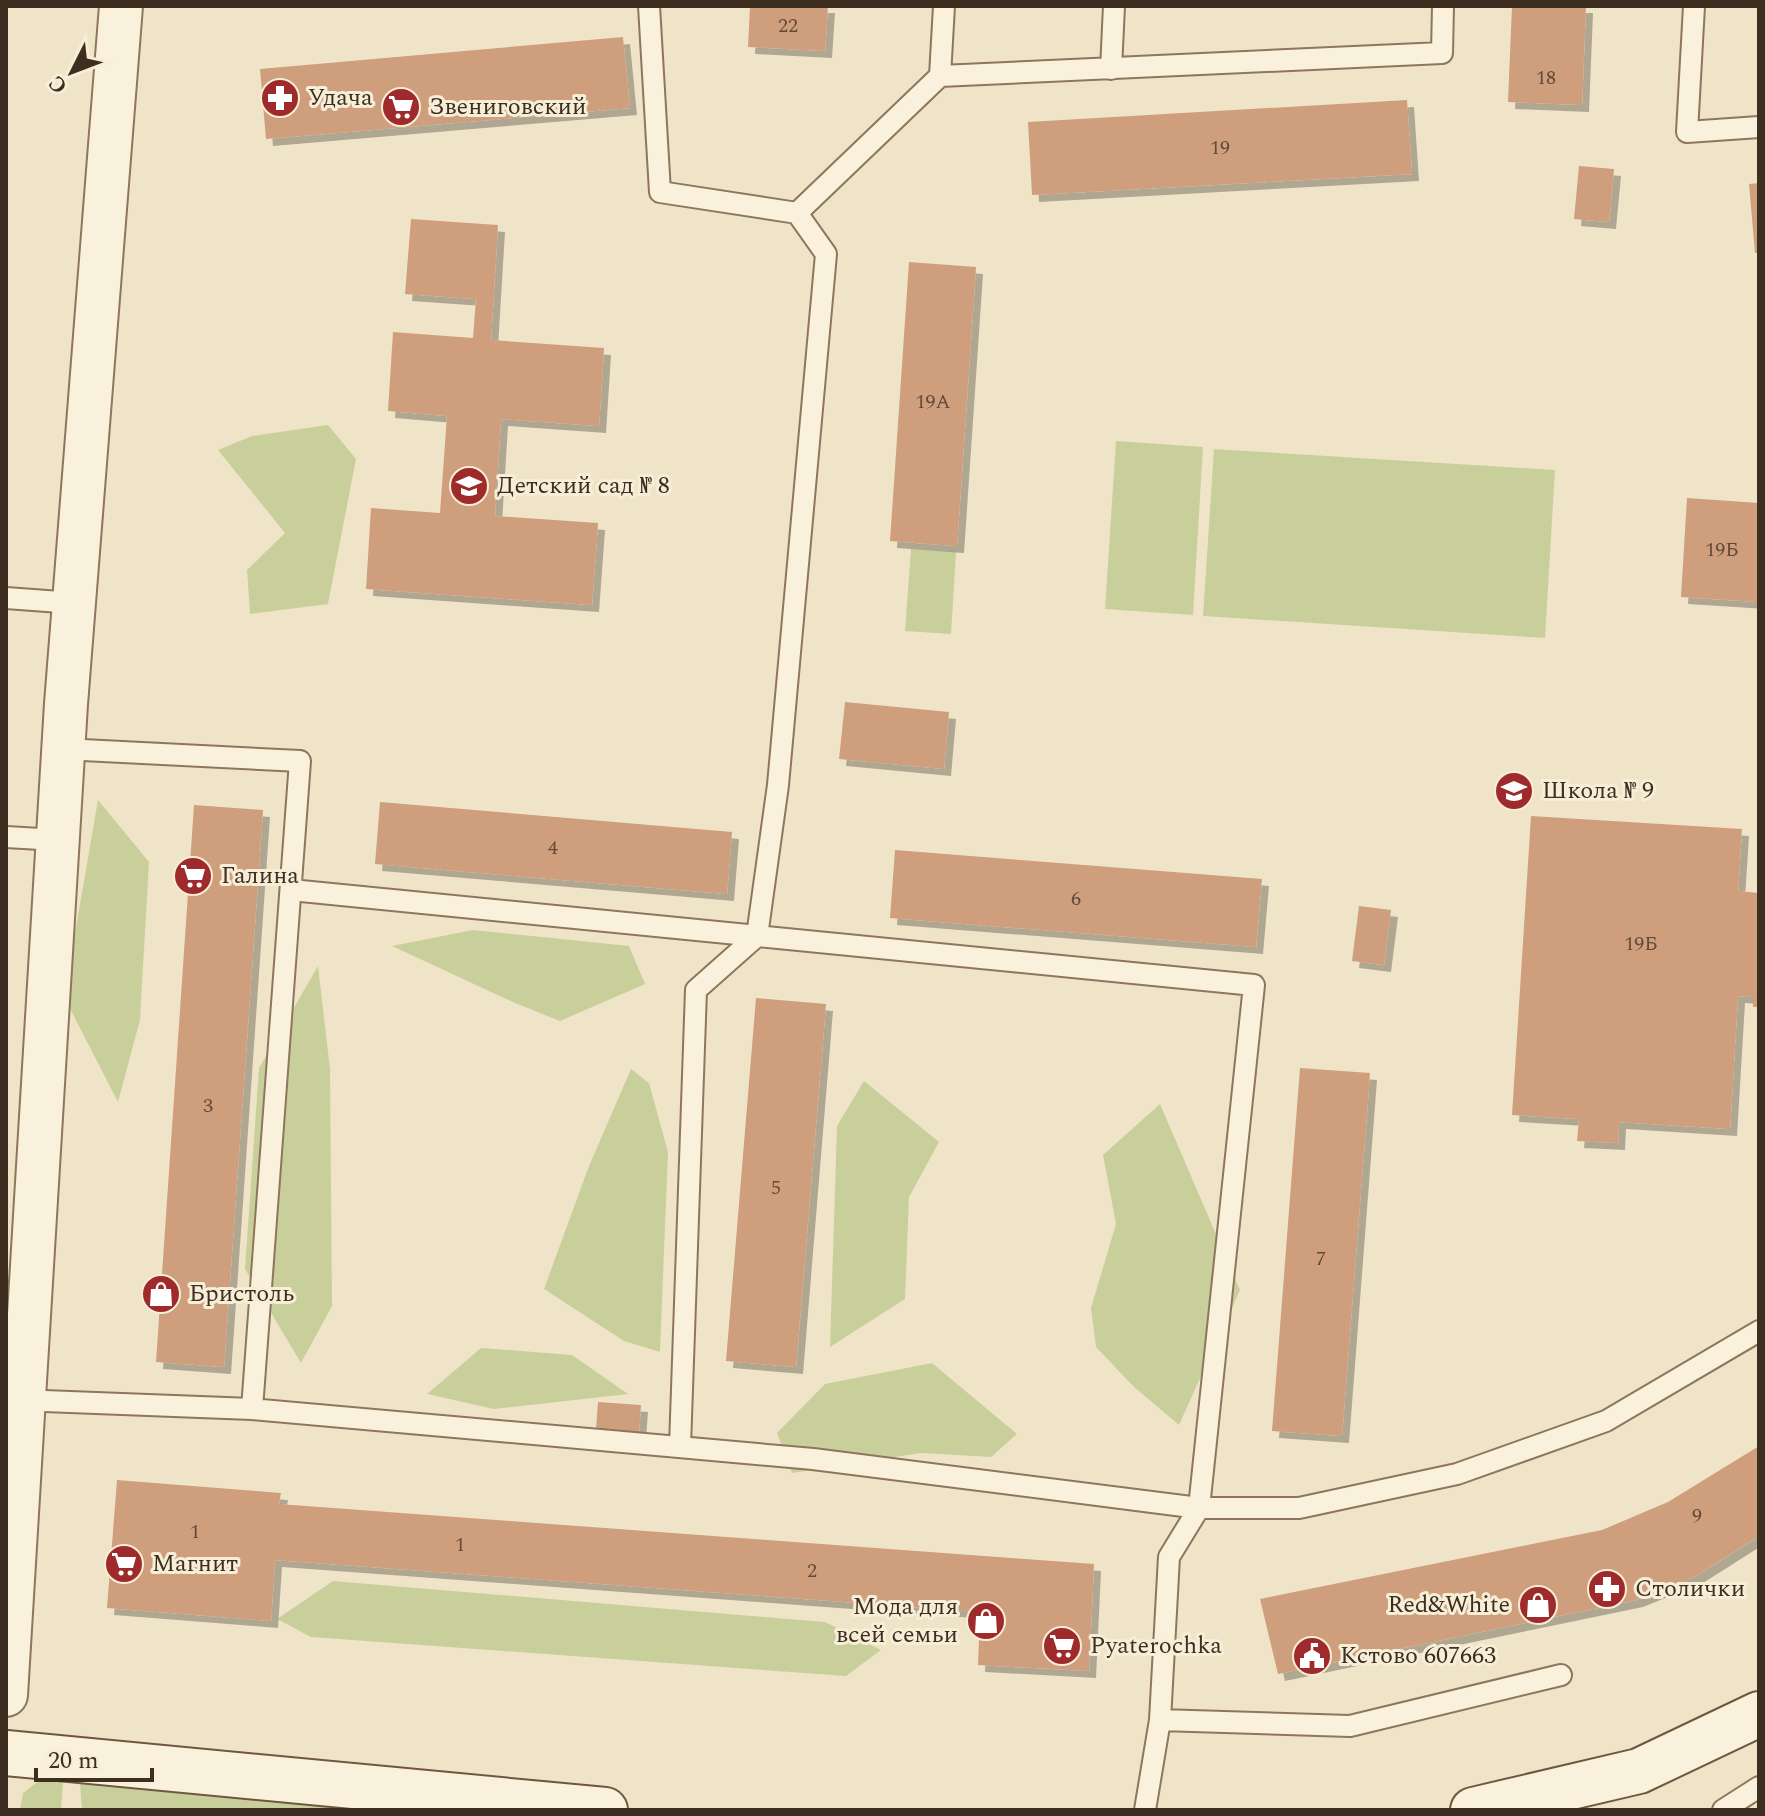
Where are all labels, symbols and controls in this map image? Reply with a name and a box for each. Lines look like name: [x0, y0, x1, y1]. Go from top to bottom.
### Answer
house number: 22: [778, 11, 798, 41]
north arrow: [32, 32, 112, 112]
house number: 18: [1536, 63, 1556, 93]
text: С: [41, 68, 76, 101]
pharmacy icon: Удача: [259, 77, 301, 119]
place label: Удача: [308, 80, 373, 116]
supermarket icon: Звениговский: [380, 86, 422, 128]
place label: Звениговский: [429, 89, 587, 125]
house number: 19: [1210, 133, 1230, 163]
house number: 19А: [916, 387, 951, 417]
school or university icon: Детский сад № 8: [448, 465, 490, 507]
place label: Детский сад № 8: [497, 468, 670, 504]
house number: 19Б: [1705, 535, 1739, 565]
school or university icon: Школа № 9: [1493, 770, 1535, 812]
place label: Школа № 9: [1542, 773, 1654, 809]
house number: 4: [548, 833, 558, 863]
supermarket icon: Галина: [172, 855, 214, 897]
place label: Галина: [221, 858, 299, 894]
house number: 6: [1071, 884, 1081, 914]
house number: 19Б: [1624, 929, 1658, 959]
house number: 3: [203, 1091, 213, 1121]
house number: 5: [771, 1173, 781, 1203]
house number: 7: [1316, 1244, 1326, 1274]
shop icon: Бристоль: [140, 1273, 182, 1315]
place label: Бристоль: [189, 1276, 294, 1312]
house number: 9: [1692, 1501, 1702, 1531]
house number: 1: [190, 1517, 200, 1547]
house number: 1: [455, 1530, 465, 1560]
supermarket icon: Магнит: [103, 1543, 145, 1585]
place label: Магнит: [152, 1546, 238, 1582]
house number: 2: [807, 1556, 817, 1586]
pharmacy icon: Столички: [1586, 1568, 1628, 1610]
place label: Столички: [1635, 1571, 1745, 1607]
shop icon: Red&White: [1517, 1584, 1559, 1626]
place label: Red&White: [1387, 1587, 1510, 1623]
place label: Мода для всей семьи: [836, 1589, 958, 1653]
shop icon: Мода для всей семьи: [965, 1600, 1007, 1642]
supermarket icon: Pyaterochka: [1041, 1625, 1083, 1667]
place label: Pyaterochka: [1090, 1628, 1222, 1664]
public building icon: Кстово 607663: [1291, 1635, 1333, 1677]
place label: Кстово 607663: [1340, 1638, 1496, 1674]
scale bar: [36, 1732, 152, 1782]
text: 20 m: [48, 1743, 99, 1779]

